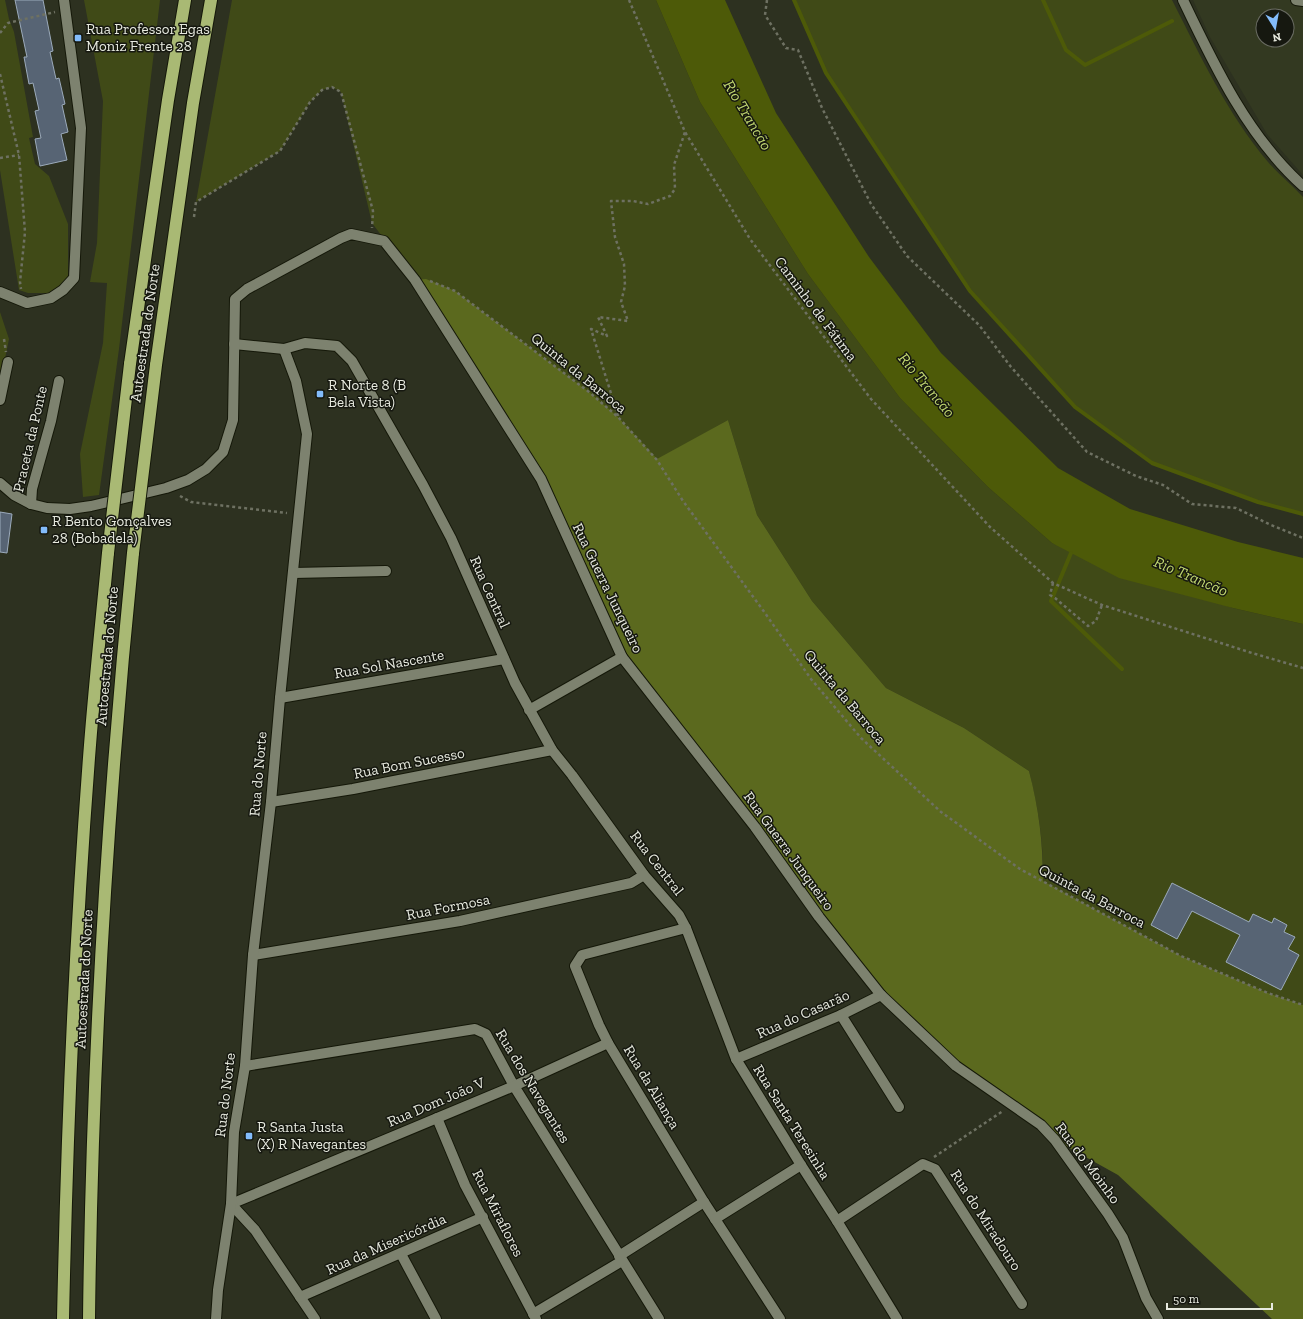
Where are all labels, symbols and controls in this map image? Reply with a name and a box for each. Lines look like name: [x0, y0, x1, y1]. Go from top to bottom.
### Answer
north arrow: [1255, 8, 1295, 48]
place label: Rua Professor Egas Moniz Frente 28: [86, 20, 210, 55]
text: N: [1271, 30, 1282, 45]
marker: Rua Professor Egas Moniz Frente 28: [73, 33, 83, 43]
water label: Rio Trancão: [720, 76, 776, 154]
street label: Caminho de Fátima: [771, 253, 861, 365]
street label: Autoestrada do Norte: [126, 263, 164, 403]
street label: Quinta da Barroca: [527, 329, 631, 417]
water label: Rio Trancão: [894, 349, 960, 421]
place label: R Norte 8 (B Bela Vista): [328, 376, 406, 411]
street label: Praceta da Ponte: [9, 384, 51, 494]
marker: R Norte 8 (B Bela Vista): [315, 389, 325, 399]
place label: R Bento Gonçalves 28 (Bobadela): [52, 512, 172, 547]
street label: Rua Guerra Junqueiro: [569, 520, 647, 656]
marker: R Bento Gonçalves 28 (Bobadela): [39, 525, 49, 535]
water label: Rio Trancão: [1151, 552, 1231, 600]
street label: Rua Central: [466, 553, 514, 631]
street label: Autoestrada do Norte: [92, 586, 122, 726]
street label: Rua Sol Nascente: [333, 645, 445, 683]
street label: Quinta da Barroca: [800, 646, 890, 748]
street label: Rua do Norte: [245, 731, 271, 817]
street label: Rua Bom Sucesso: [352, 743, 466, 783]
street label: Rua Guerra Junqueiro: [740, 788, 838, 914]
street label: Rua Central: [626, 827, 688, 899]
street label: Quinta da Barroca: [1036, 860, 1148, 932]
street label: Rua Formosa: [405, 890, 491, 924]
street label: Autoestrada do Norte: [71, 909, 97, 1049]
street label: Rua do Casarão: [754, 985, 852, 1042]
street label: Rua dos Navegantes: [492, 1026, 574, 1146]
street label: Rua da Aliança: [620, 1042, 684, 1132]
street label: Rua do Norte: [211, 1052, 239, 1138]
street label: Rua Santa Teresinha: [749, 1061, 835, 1183]
street label: Rua Dom João V: [384, 1073, 488, 1131]
place label: R Santa Justa (X) R Navegantes: [257, 1118, 366, 1153]
street label: Rua do Moinho: [1052, 1119, 1125, 1207]
marker: R Santa Justa (X) R Navegantes: [244, 1131, 254, 1141]
street label: Rua Miraflores: [468, 1166, 528, 1260]
street label: Rua do Miradouro: [947, 1166, 1026, 1274]
street label: Rua da Misericórdia: [323, 1209, 449, 1279]
scale bar: [1167, 1285, 1272, 1311]
text: 50 m: [1173, 1292, 1200, 1306]

